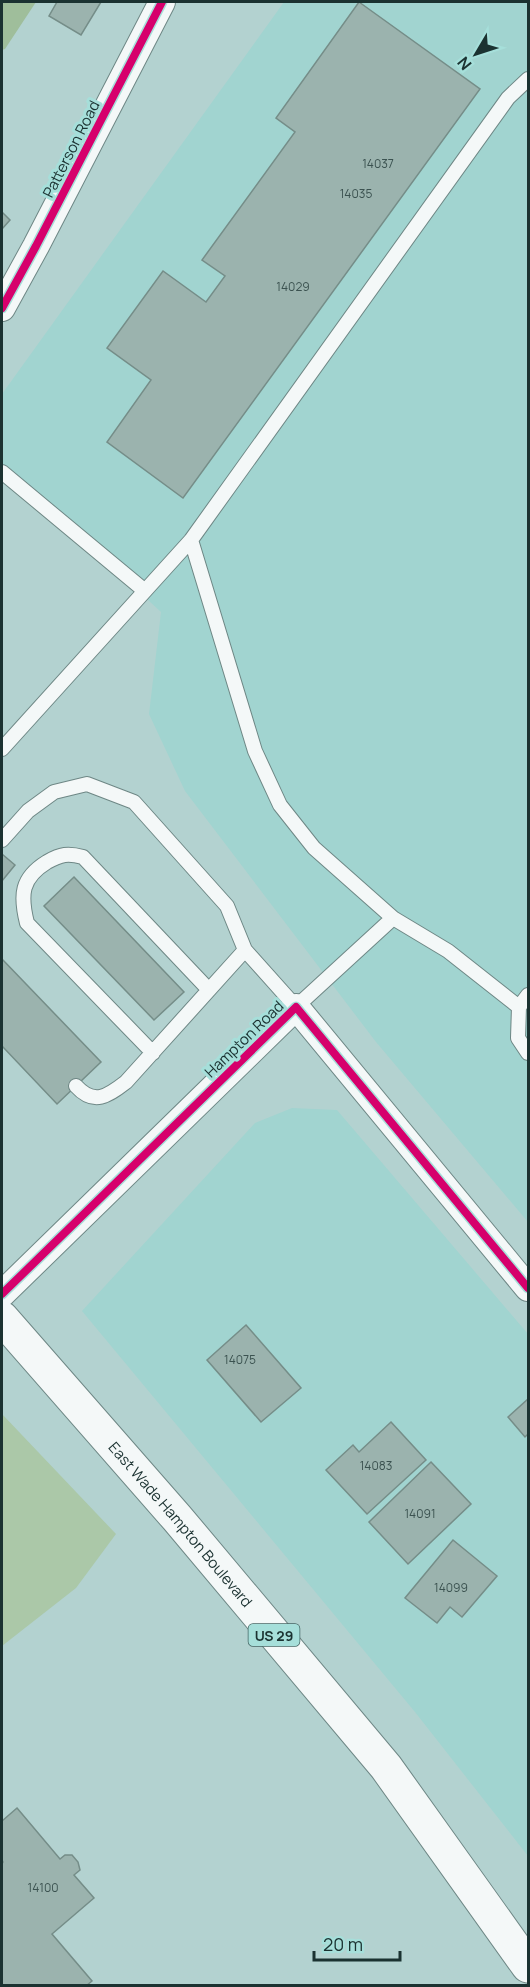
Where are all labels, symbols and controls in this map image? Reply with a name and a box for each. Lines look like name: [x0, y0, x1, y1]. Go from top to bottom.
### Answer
north arrow: [446, 24, 506, 84]
text: N: [452, 52, 477, 75]
street label: Patterson Road: [38, 97, 104, 201]
house number: 14037: [362, 155, 394, 172]
house number: 14035: [340, 185, 372, 202]
house number: 14029: [276, 278, 310, 295]
street label: Hampton Road: [200, 996, 288, 1082]
house number: 14075: [224, 1351, 256, 1368]
street label: East Wade Hampton Boulevard: [104, 1437, 258, 1611]
house number: 14083: [360, 1457, 392, 1474]
house number: 14091: [404, 1505, 436, 1522]
house number: 14099: [434, 1579, 468, 1596]
road number: US 29: [248, 1624, 300, 1646]
house number: 14100: [27, 1879, 59, 1896]
scale bar: [314, 1924, 400, 1962]
text: 20 m: [323, 1932, 363, 1956]

